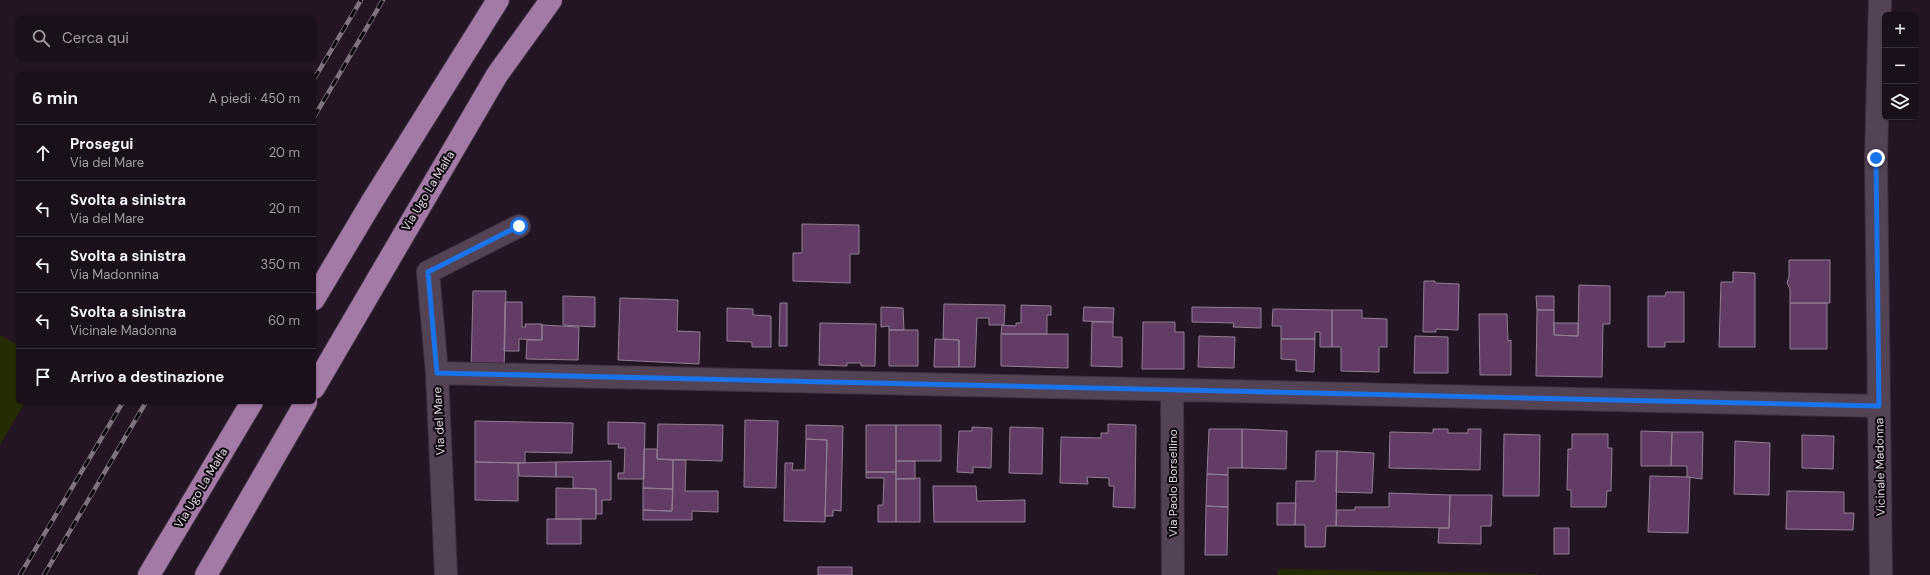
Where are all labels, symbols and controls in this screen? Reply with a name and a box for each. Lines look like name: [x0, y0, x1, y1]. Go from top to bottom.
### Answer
map controls: [1882, 12, 1918, 120]
button: +: [1882, 12, 1918, 48]
search box: [16, 16, 316, 60]
icon: search: [30, 27, 52, 49]
text: Cerca qui: [62, 28, 129, 48]
button: −: [1882, 48, 1918, 84]
button: layers: [1882, 84, 1918, 120]
text: 6 min: [32, 87, 78, 109]
text: A piedi · 450 m: [209, 90, 300, 107]
text: Prosegui: [70, 134, 133, 154]
icon: ahead: [32, 142, 54, 164]
text: 20 m: [269, 144, 300, 161]
street label: Via Ugo La Malfa: [398, 148, 458, 234]
route end: [1867, 149, 1885, 167]
text: Via del Mare: [70, 154, 144, 171]
text: Svolta a sinistra: [70, 190, 186, 210]
icon: left: [32, 198, 54, 220]
text: 20 m: [269, 200, 300, 217]
text: Via del Mare: [70, 210, 144, 227]
route start: [510, 217, 528, 235]
text: Svolta a sinistra: [70, 246, 186, 266]
icon: left: [32, 254, 54, 276]
text: 350 m: [260, 256, 300, 273]
text: Via Madonnina: [70, 266, 159, 283]
text: Svolta a sinistra: [70, 302, 186, 322]
icon: left: [32, 310, 54, 332]
text: 60 m: [268, 312, 300, 329]
text: Vicinale Madonna: [70, 322, 177, 339]
icon: arrive: [32, 366, 54, 388]
text: Arrivo a destinazione: [70, 367, 224, 387]
street label: Via del Mare: [429, 386, 449, 456]
street label: Vicinale Madonna: [1871, 418, 1889, 516]
street label: Via Paolo Borsellino: [1165, 429, 1181, 537]
street label: Via Ugo La Malfa: [171, 445, 231, 531]

